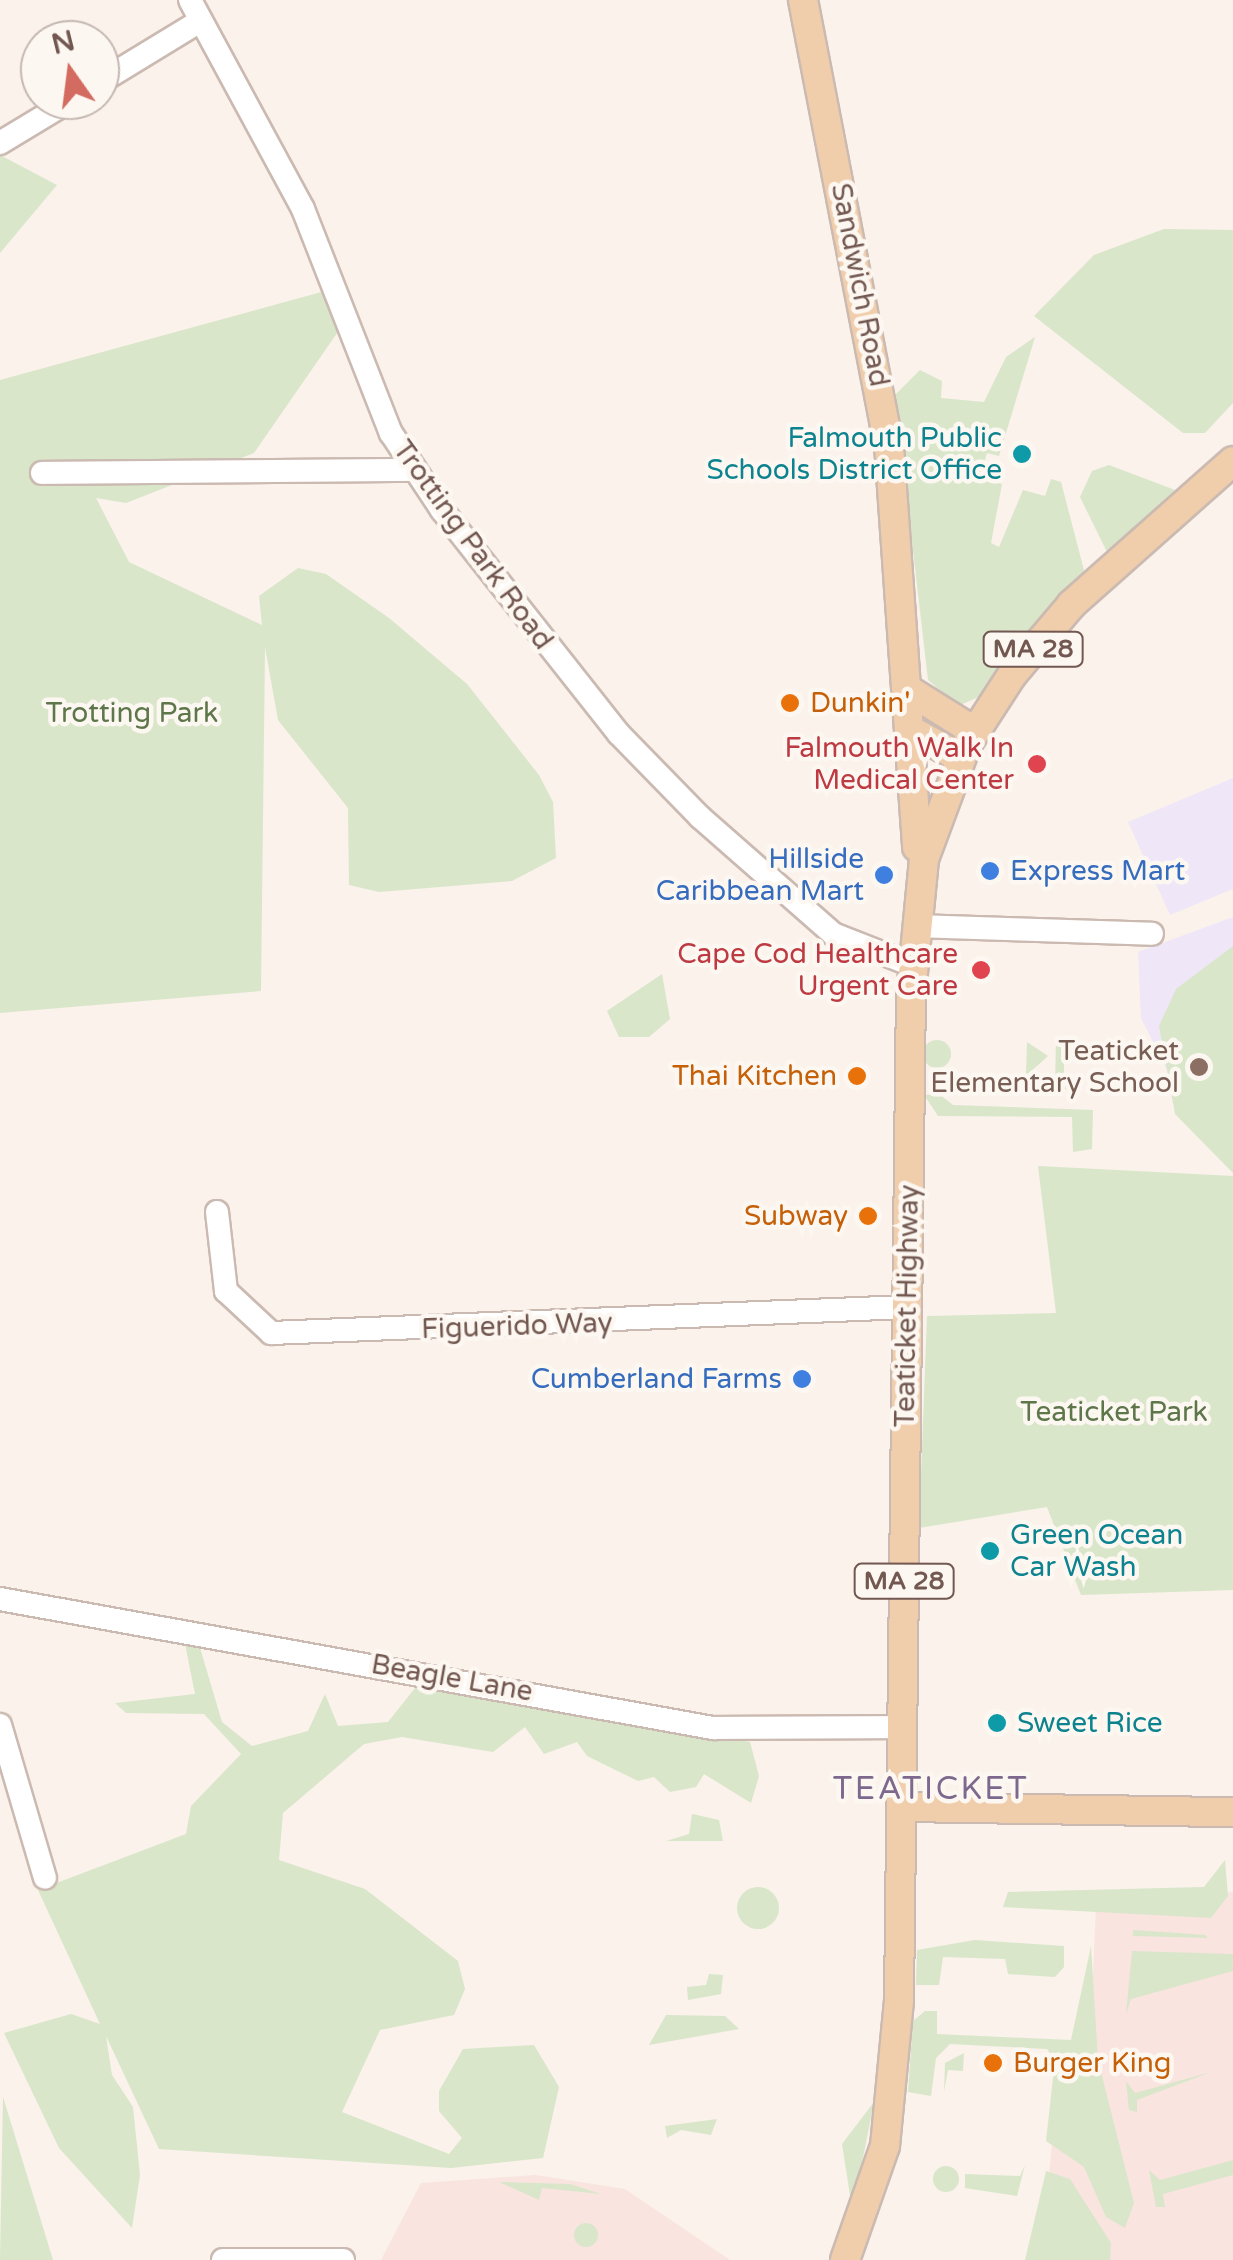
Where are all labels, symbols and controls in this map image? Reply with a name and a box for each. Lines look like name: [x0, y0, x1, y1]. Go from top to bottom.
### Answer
north arrow: [20, 20, 120, 120]
text: N: [48, 24, 78, 62]
street label: Sandwich Road: [824, 180, 896, 390]
place label: Falmouth Public Schools District Office: [706, 421, 1002, 487]
street label: Trotting Park Road: [386, 434, 560, 656]
marker: Falmouth Public Schools District Office: [1011, 443, 1033, 465]
road number: MA 28: [980, 629, 1086, 669]
place label: Dunkin': [810, 686, 910, 720]
marker: Dunkin': [779, 692, 801, 714]
park label: Trotting Park: [46, 696, 218, 730]
place label: Falmouth Walk In Medical Center: [784, 731, 1014, 797]
marker: Falmouth Walk In Medical Center: [1024, 751, 1050, 777]
place label: Hillside Caribbean Mart: [656, 842, 864, 908]
place label: Express Mart: [1010, 854, 1185, 888]
marker: Express Mart: [979, 860, 1001, 882]
marker: Hillside Caribbean Mart: [873, 864, 895, 886]
place label: Cape Cod Healthcare Urgent Care: [677, 937, 958, 1003]
marker: Cape Cod Healthcare Urgent Care: [968, 957, 994, 983]
place label: Teaticket Elementary School: [930, 1034, 1179, 1100]
marker: Teaticket Elementary School: [1188, 1056, 1210, 1078]
place label: Thai Kitchen: [672, 1059, 837, 1093]
marker: Thai Kitchen: [846, 1065, 868, 1087]
street label: Teaticket Highway: [888, 1184, 926, 1428]
place label: Subway: [744, 1199, 848, 1233]
marker: Subway: [857, 1205, 879, 1227]
street label: Figuerido Way: [421, 1306, 613, 1346]
place label: Cumberland Farms: [531, 1362, 782, 1396]
marker: Cumberland Farms: [791, 1368, 813, 1390]
park label: Teaticket Park: [1020, 1395, 1208, 1429]
place label: Green Ocean Car Wash: [1010, 1518, 1183, 1584]
marker: Green Ocean Car Wash: [979, 1540, 1001, 1562]
road number: MA 28: [852, 1561, 956, 1601]
street label: Beagle Lane: [369, 1647, 535, 1709]
place label: Sweet Rice: [1017, 1706, 1163, 1740]
marker: Sweet Rice: [986, 1712, 1008, 1734]
district label: TEATICKET: [833, 1770, 1029, 1808]
place label: Burger King: [1013, 2046, 1172, 2080]
marker: Burger King: [982, 2052, 1004, 2074]

